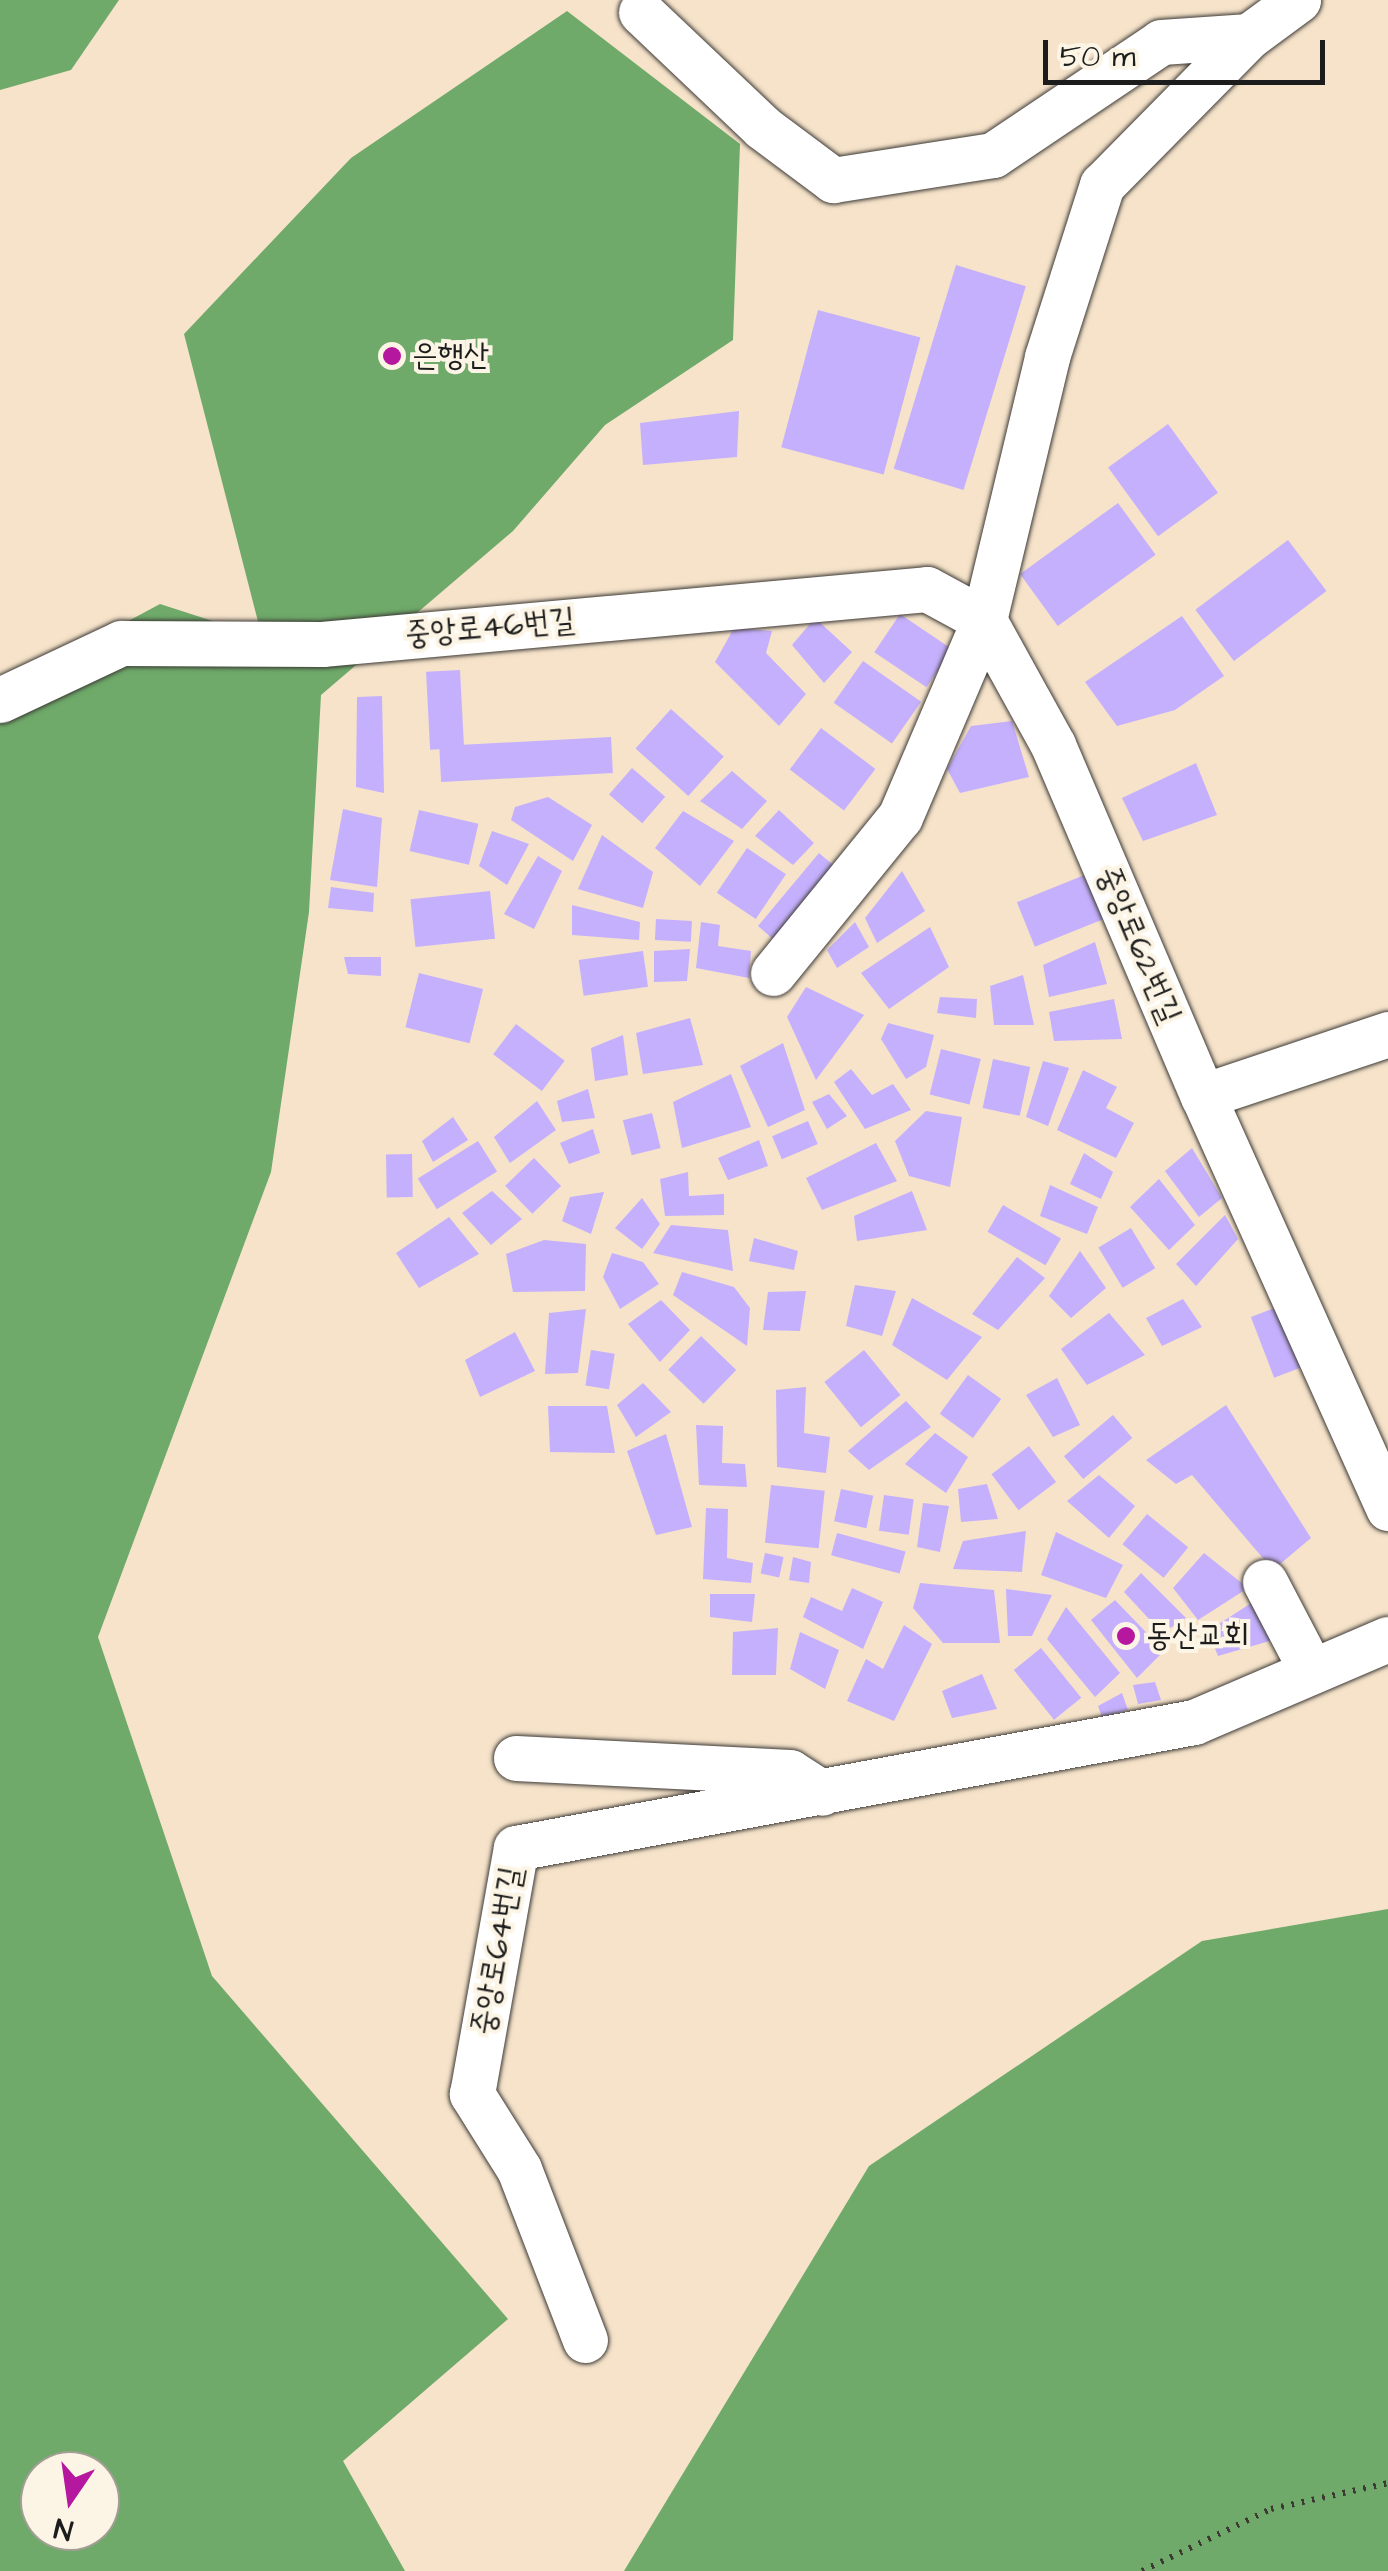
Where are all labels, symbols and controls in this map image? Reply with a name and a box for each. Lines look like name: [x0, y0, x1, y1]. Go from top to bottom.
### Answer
scale bar: [1048, 20, 1330, 82]
text: 50 m: [1060, 36, 1136, 78]
place label: 은행산: [412, 337, 489, 375]
marker: 은행산: [381, 345, 403, 367]
street label: 중앙로46번길: [403, 601, 577, 655]
street label: 중앙로62번길: [1088, 861, 1188, 1029]
place label: 동산교회: [1146, 1617, 1249, 1655]
marker: 동산교회: [1115, 1625, 1137, 1647]
street label: 중앙로64번길: [464, 1864, 532, 2038]
north arrow: [20, 2451, 120, 2551]
text: N: [51, 2508, 77, 2550]

